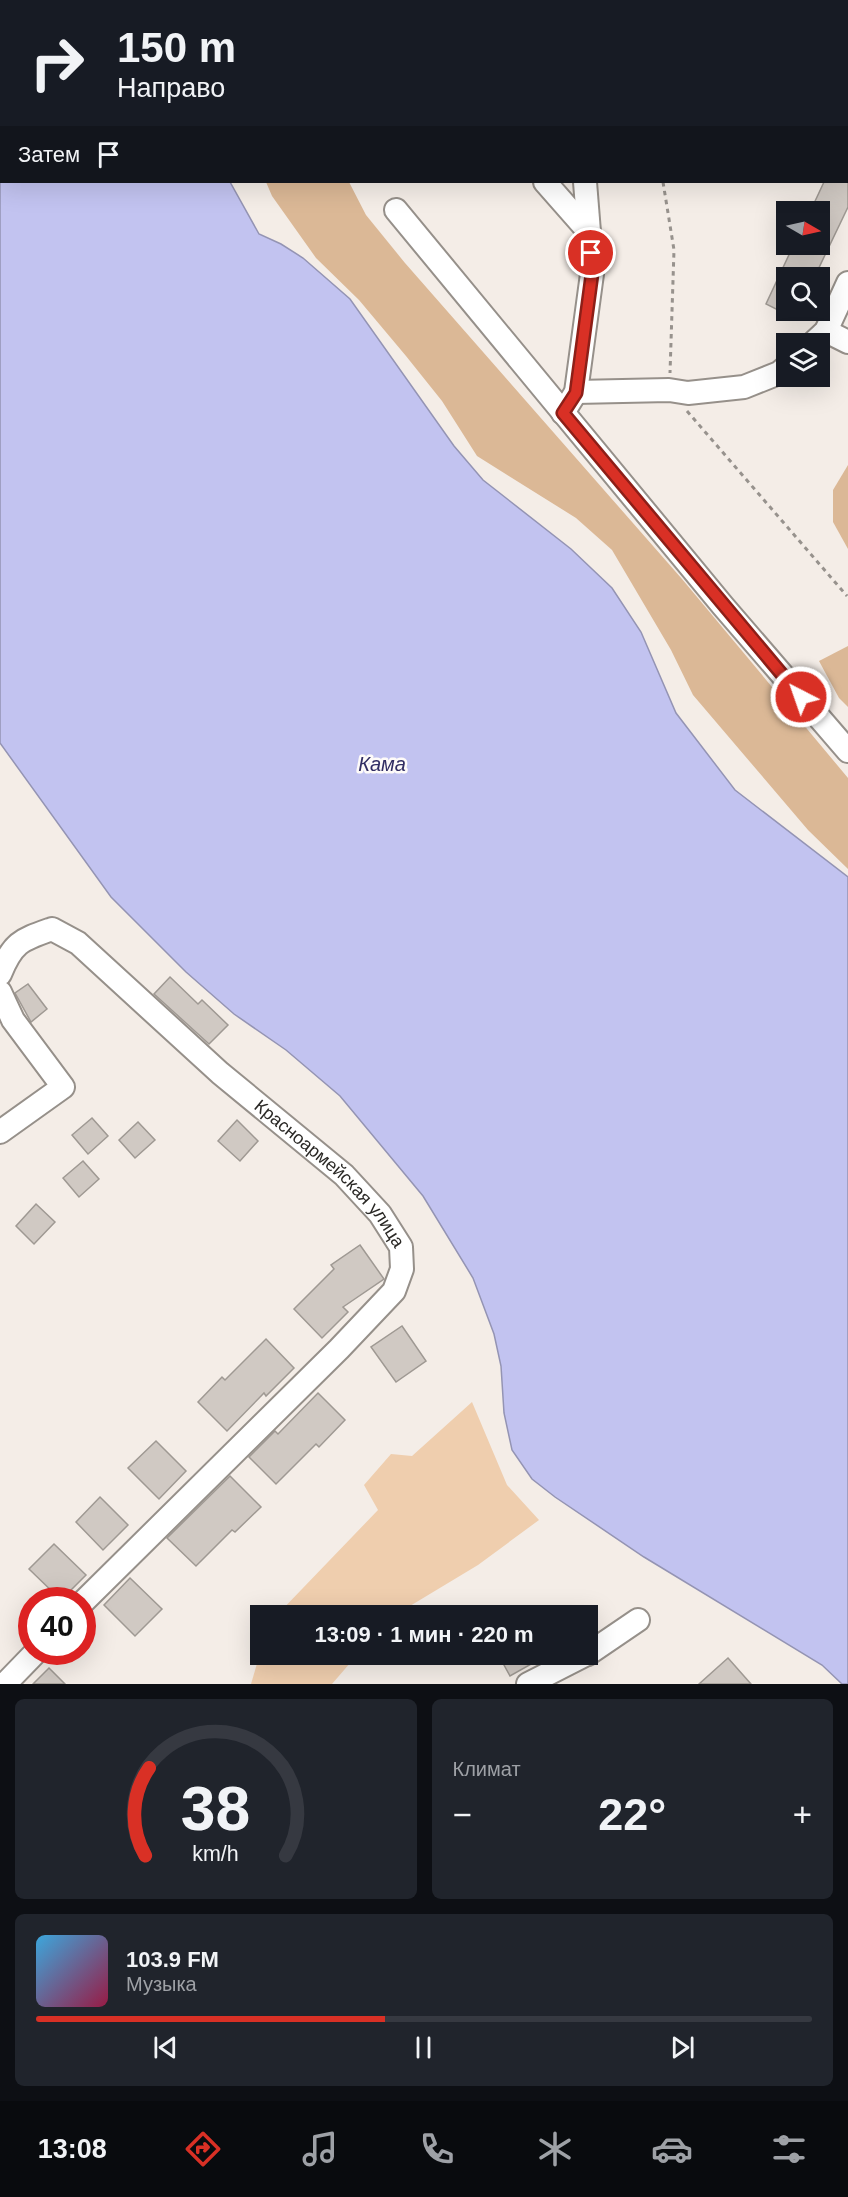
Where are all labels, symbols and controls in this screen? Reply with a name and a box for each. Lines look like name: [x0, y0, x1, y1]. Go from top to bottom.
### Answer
icon: right: [18, 24, 96, 102]
text: 150 m: [117, 24, 236, 71]
text: Направо: [117, 73, 225, 103]
icon: arrive: [92, 138, 125, 171]
text: Затем: [18, 142, 80, 167]
north arrow: [776, 201, 830, 255]
map controls: [776, 201, 830, 387]
pin: [565, 227, 616, 278]
icon: arrive: [574, 236, 607, 269]
button: search: [776, 267, 830, 321]
button: layers: [776, 333, 830, 387]
position arrow: [769, 665, 833, 729]
water label: Кама: [358, 753, 406, 775]
street label: Красноармейская улица: [251, 1096, 409, 1252]
speed limit sign: 40: [18, 1587, 96, 1665]
text: 13:09 · 1 мин · 220 m: [314, 1622, 534, 1647]
text: Климат: [453, 1758, 521, 1780]
text: 38: [181, 1774, 250, 1843]
text: 22°: [598, 1789, 666, 1840]
text: −: [453, 1796, 472, 1833]
text: +: [793, 1796, 812, 1833]
text: km/h: [193, 1842, 239, 1866]
text: 103.9 FM: [126, 1947, 219, 1972]
text: Музыка: [126, 1973, 197, 1995]
icon: previous: [149, 2031, 182, 2064]
icon: pause: [407, 2031, 440, 2064]
icon: next: [666, 2031, 699, 2064]
icon: directions: [182, 2128, 224, 2170]
icon: music: [299, 2128, 341, 2170]
icon: phone: [416, 2128, 458, 2170]
icon: climate: [534, 2128, 576, 2170]
icon: car: [651, 2128, 693, 2170]
icon: filters: [768, 2128, 810, 2170]
text: 13:08: [38, 2134, 107, 2164]

